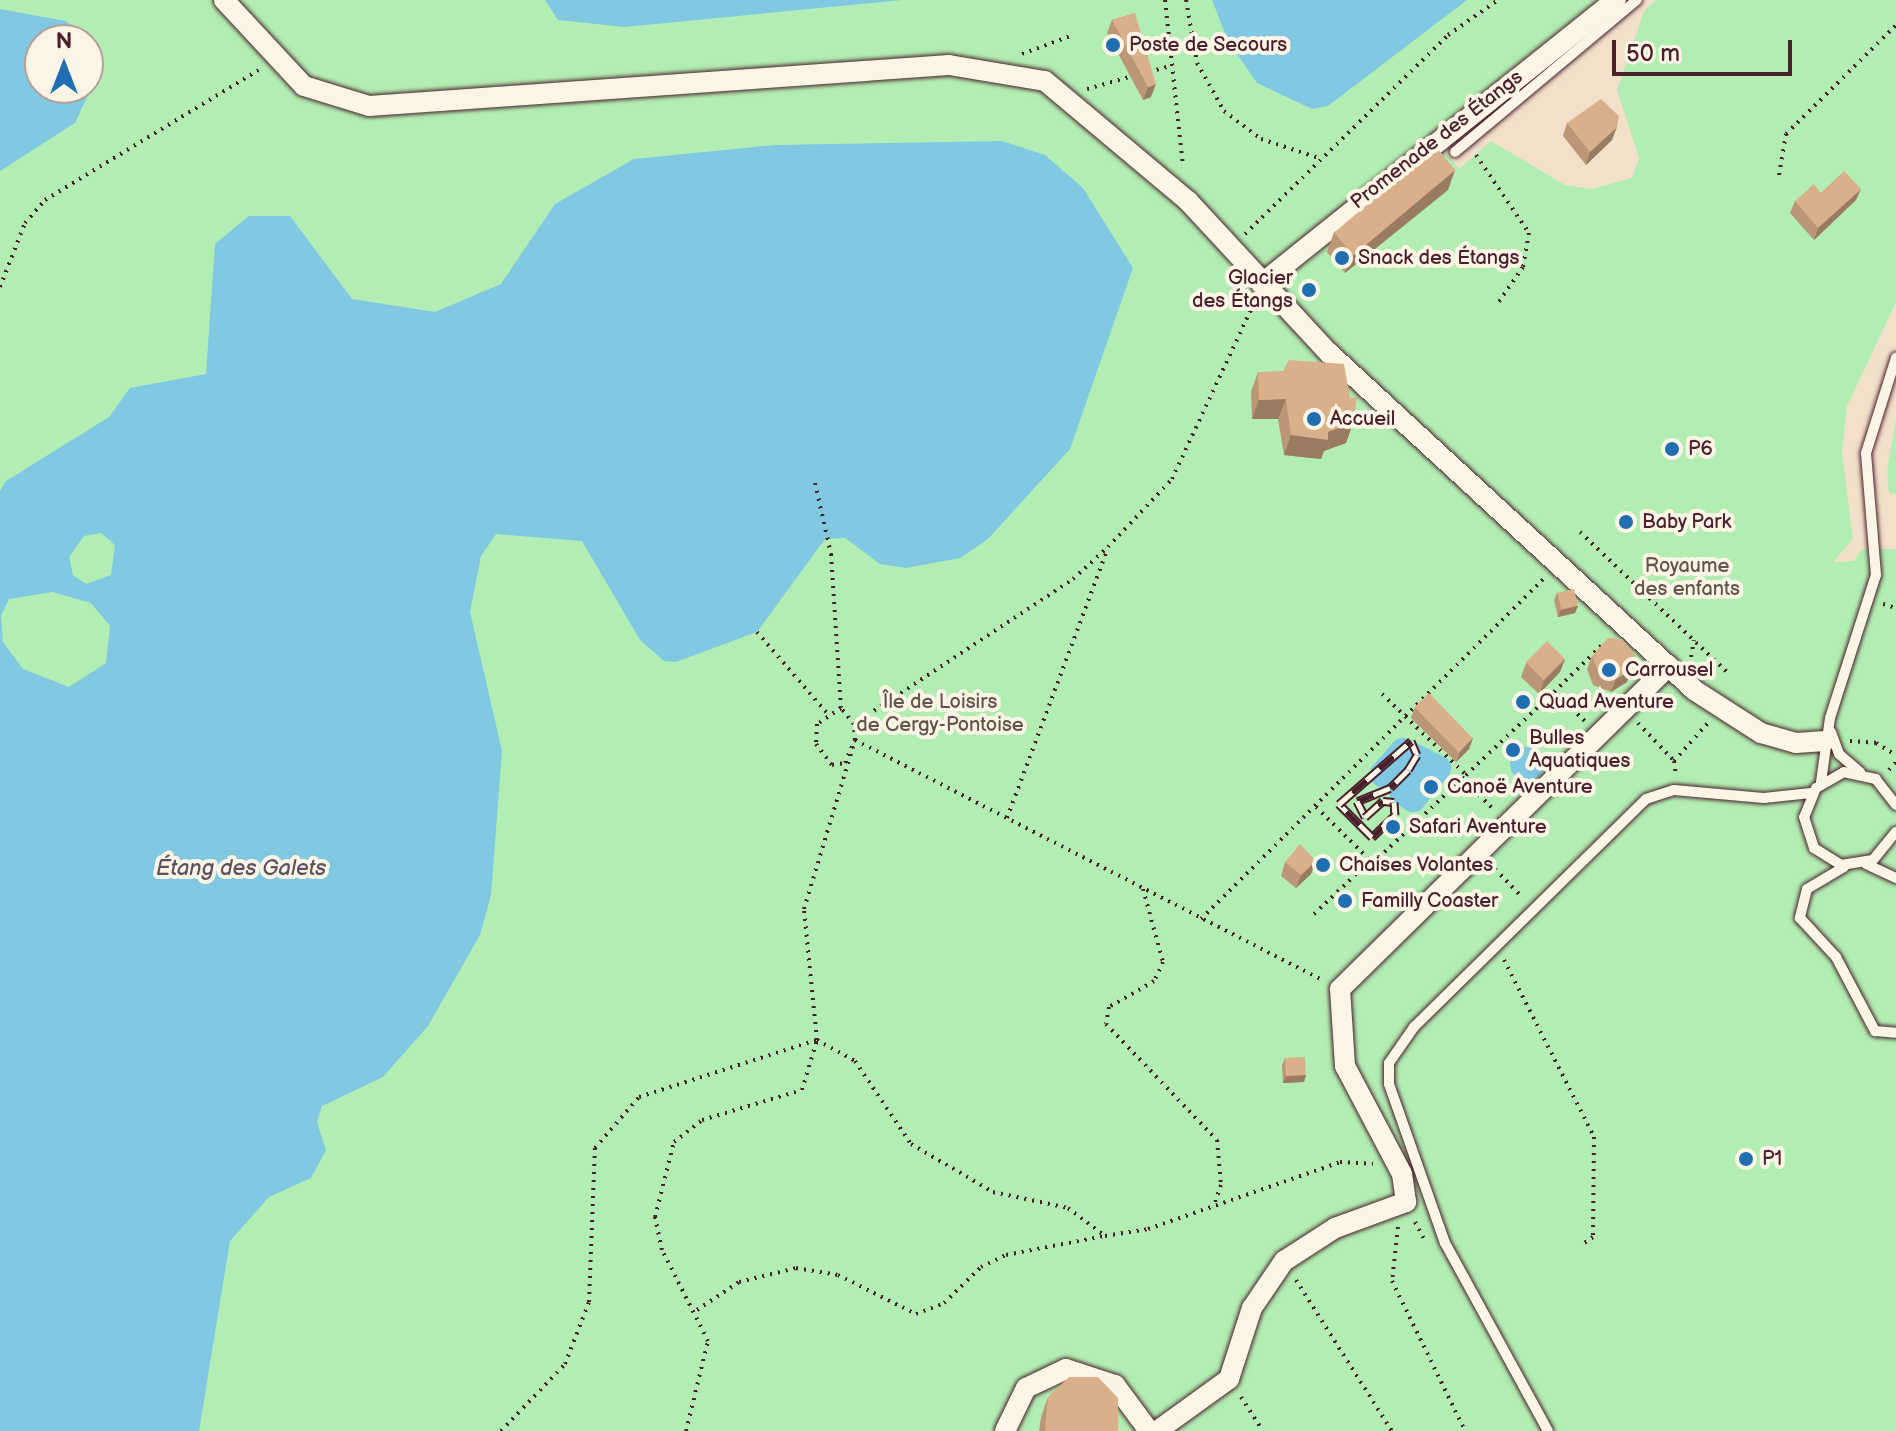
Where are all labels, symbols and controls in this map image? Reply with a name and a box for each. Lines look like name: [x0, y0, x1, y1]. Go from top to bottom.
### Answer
north arrow: [24, 24, 104, 104]
scale bar: [1616, 24, 1796, 74]
text: N: [56, 28, 72, 55]
place label: Poste de Secours: [1129, 33, 1288, 57]
marker: Poste de Secours: [1104, 36, 1122, 54]
text: 50 m: [1626, 39, 1680, 68]
street label: Promenade des Étangs: [1346, 65, 1528, 215]
place label: Snack des Étangs: [1358, 246, 1519, 270]
marker: Snack des Étangs: [1333, 249, 1351, 267]
place label: Glacier des Étangs: [1192, 266, 1293, 313]
marker: Glacier des Étangs: [1300, 281, 1318, 299]
place label: Accueil: [1330, 407, 1395, 431]
marker: Accueil: [1305, 410, 1323, 428]
place label: P6: [1688, 437, 1713, 461]
marker: P6: [1663, 440, 1681, 458]
place label: Baby Park: [1642, 510, 1733, 534]
marker: Baby Park: [1617, 513, 1635, 531]
park label: Royaume des enfants: [1634, 555, 1740, 602]
place label: Carrousel: [1625, 658, 1713, 682]
marker: Carrousel: [1600, 661, 1618, 679]
place label: Quad Aventure: [1539, 690, 1674, 714]
park label: Île de Loisirs de Cergy-Pontoise: [856, 691, 1024, 738]
marker: Quad Aventure: [1514, 693, 1532, 711]
place label: Bulles Aquatiques: [1529, 726, 1630, 773]
marker: Bulles Aquatiques: [1504, 741, 1522, 759]
place label: Canoë Aventure: [1447, 775, 1593, 799]
marker: Canoë Aventure: [1422, 778, 1440, 796]
place label: Safari Aventure: [1409, 815, 1547, 839]
marker: Safari Aventure: [1384, 818, 1402, 836]
place label: Chaises Volantes: [1339, 853, 1494, 877]
water label: Étang des Galets: [156, 856, 326, 882]
marker: Chaises Volantes: [1314, 856, 1332, 874]
place label: Familly Coaster: [1361, 889, 1500, 913]
marker: Familly Coaster: [1336, 892, 1354, 910]
place label: P1: [1762, 1147, 1782, 1171]
marker: P1: [1737, 1150, 1755, 1168]

